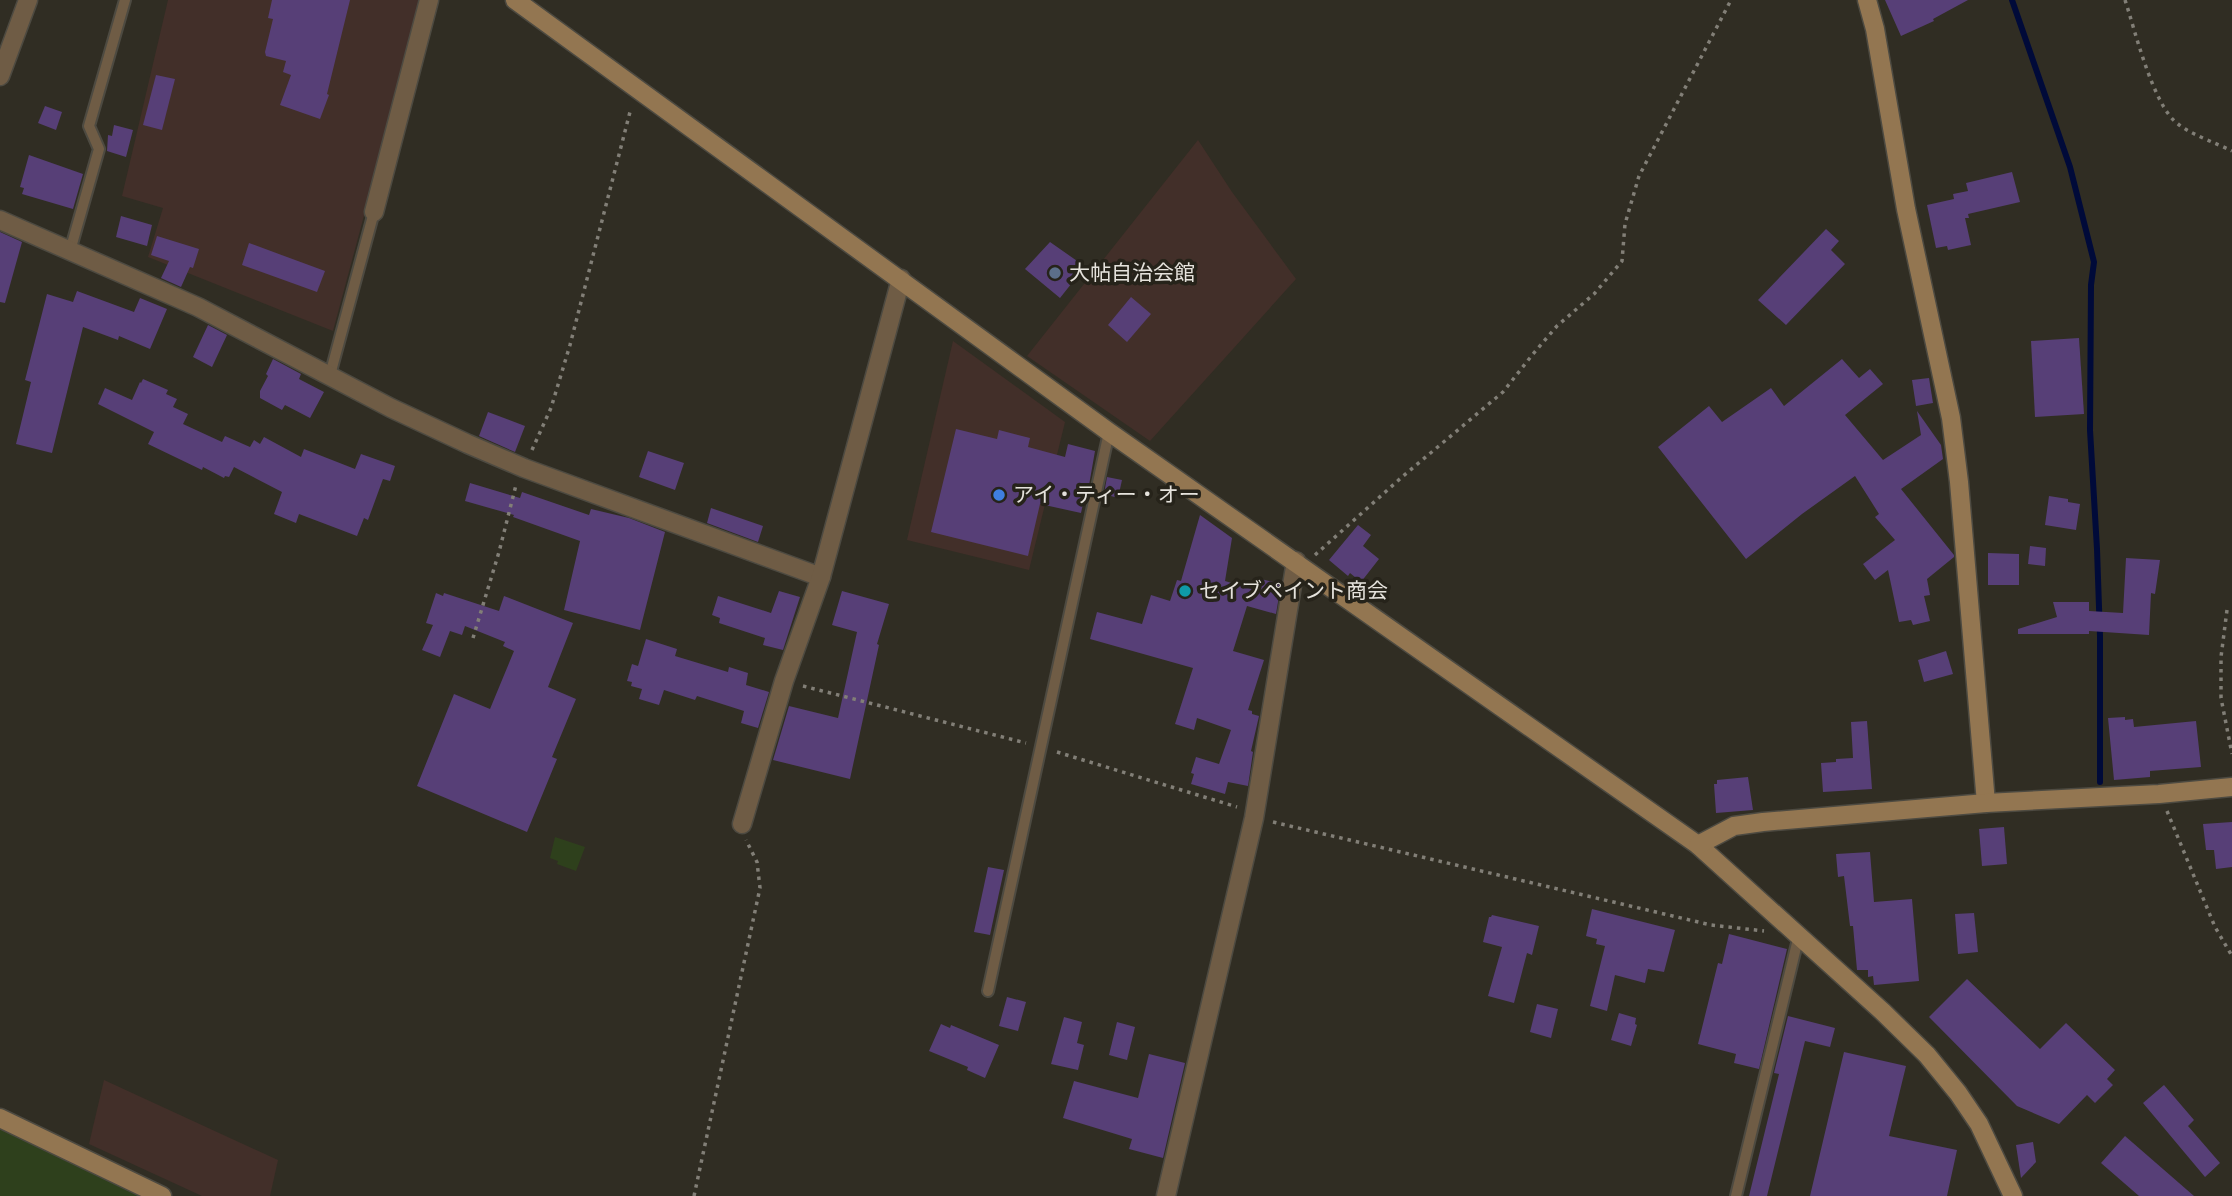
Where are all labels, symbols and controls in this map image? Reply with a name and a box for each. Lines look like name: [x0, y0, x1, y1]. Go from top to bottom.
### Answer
place label: 大帖自治会館: [1069, 262, 1195, 284]
marker: 大帖自治会館: [1047, 265, 1063, 281]
place label: アイ・ティー・オー: [1013, 485, 1200, 506]
marker: アイ・ティー・オー: [991, 487, 1007, 503]
place label: セイブペイント商会: [1199, 579, 1388, 602]
marker: セイブペイント商会: [1177, 583, 1193, 599]

